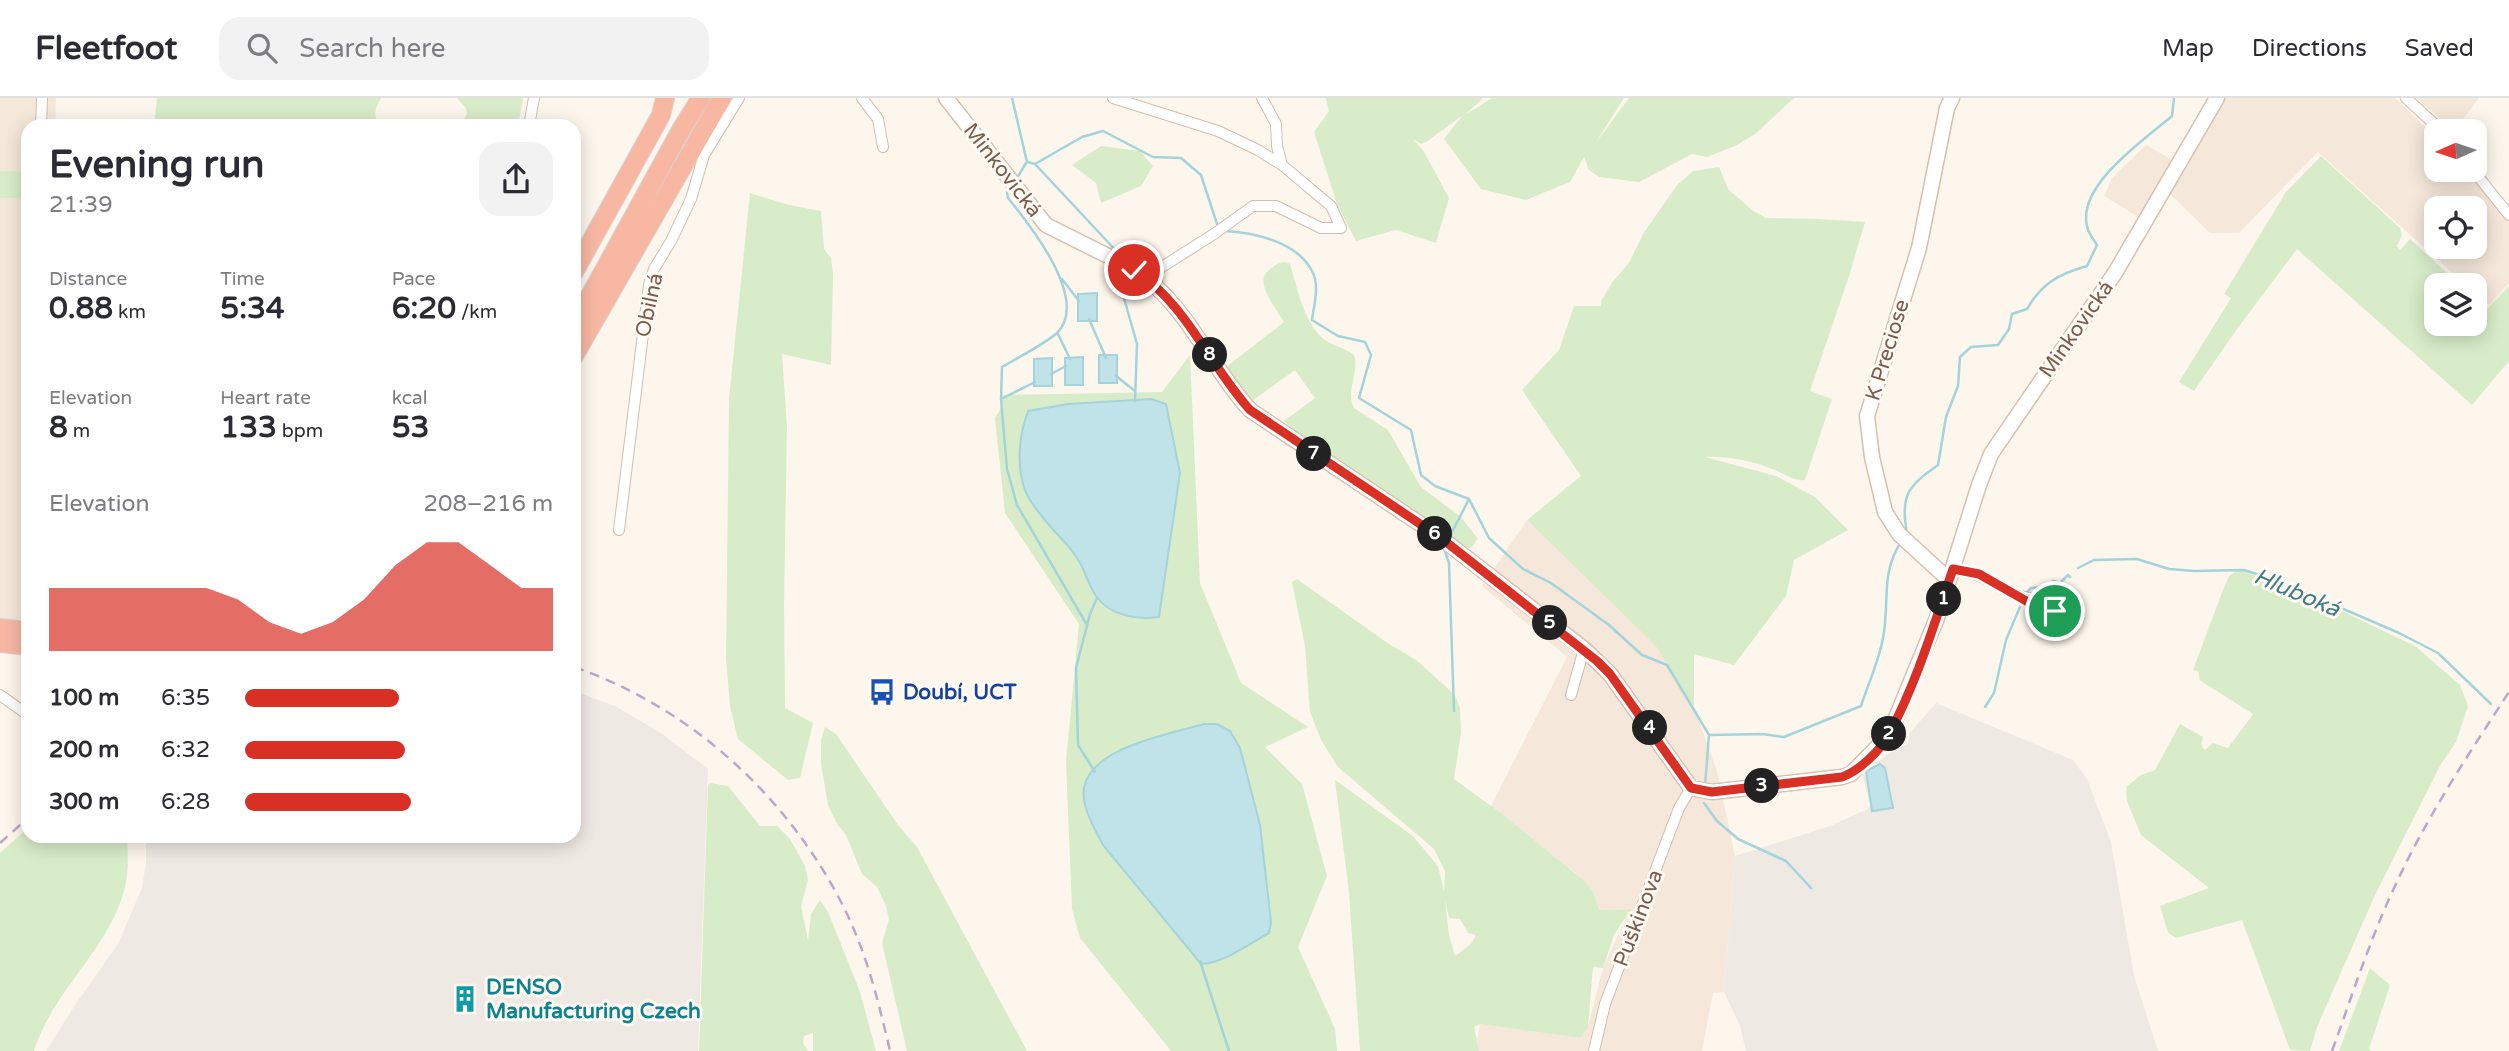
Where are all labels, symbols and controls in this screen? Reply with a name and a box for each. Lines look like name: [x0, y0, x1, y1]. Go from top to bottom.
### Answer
search box: [219, 17, 709, 80]
text: Fleetfoot: [35, 29, 177, 68]
icon: search: [243, 29, 281, 67]
text: Search here: [299, 33, 445, 64]
text: Map: [2162, 34, 2214, 63]
text: Directions: [2252, 34, 2367, 63]
text: Saved: [2405, 34, 2474, 63]
street label: Minkovická: [958, 118, 1047, 222]
north arrow: [2424, 119, 2487, 182]
map controls: [2424, 119, 2487, 336]
text: Evening run: [49, 142, 264, 188]
button: share: [479, 142, 553, 216]
text: 21:39: [49, 191, 113, 219]
button: locate: [2424, 196, 2487, 259]
pin: [1104, 240, 1164, 300]
icon: check: [1115, 251, 1153, 289]
text: Distance: [49, 268, 127, 290]
text: Time: [220, 268, 265, 290]
text: Pace: [392, 268, 435, 290]
street label: Obilná: [630, 271, 668, 340]
button: layers: [2424, 273, 2487, 336]
street label: Minkovická: [2034, 276, 2119, 383]
text: 0.88: [49, 290, 113, 327]
text: 5:34: [220, 290, 285, 327]
text: 6:20: [392, 290, 456, 327]
street label: K Preciose: [1860, 297, 1915, 404]
text: km: [113, 301, 146, 323]
text: /km: [456, 301, 497, 323]
pin: 8: [1192, 338, 1228, 372]
text: 8: [1204, 343, 1215, 365]
text: Elevation: [49, 387, 132, 409]
text: Heart rate: [220, 387, 311, 409]
text: kcal: [392, 387, 427, 409]
text: 8: [49, 409, 68, 446]
text: 133: [220, 409, 277, 446]
text: 53: [392, 409, 429, 446]
text: m: [68, 420, 90, 442]
text: bpm: [277, 420, 323, 442]
pin: 7: [1296, 436, 1332, 472]
text: 7: [1308, 442, 1319, 464]
text: Elevation: [49, 490, 150, 518]
text: 208–216 m: [424, 490, 553, 518]
pin: 6: [1418, 516, 1452, 551]
text: 6: [1429, 522, 1440, 544]
water label: Hluboká: [2249, 562, 2345, 624]
pin: [2025, 581, 2085, 641]
pin: 1: [1926, 582, 1962, 616]
text: 1: [1938, 587, 1949, 609]
icon: arrive: [2036, 592, 2074, 630]
pin: 5: [1532, 606, 1568, 640]
text: 5: [1544, 611, 1555, 633]
bus stop icon: Doubí, UCT: [867, 677, 897, 707]
place label: Doubí, UCT: [903, 680, 1017, 705]
text: 100 m: [49, 684, 119, 712]
text: 6:35: [161, 684, 210, 712]
pin: 4: [1632, 710, 1668, 746]
text: 4: [1644, 716, 1655, 738]
pin: 2: [1871, 716, 1906, 752]
text: 2: [1883, 722, 1894, 744]
text: 200 m: [49, 736, 119, 764]
text: 6:32: [161, 736, 210, 764]
pin: 3: [1744, 768, 1780, 804]
text: 3: [1756, 774, 1767, 796]
text: 300 m: [49, 788, 119, 816]
text: 6:28: [161, 788, 210, 816]
street label: Puškinova: [1609, 866, 1668, 970]
place label: DENSO Manufacturing Czech: [486, 975, 701, 1024]
building icon: DENSO Manufacturing Czech: [450, 984, 480, 1014]

